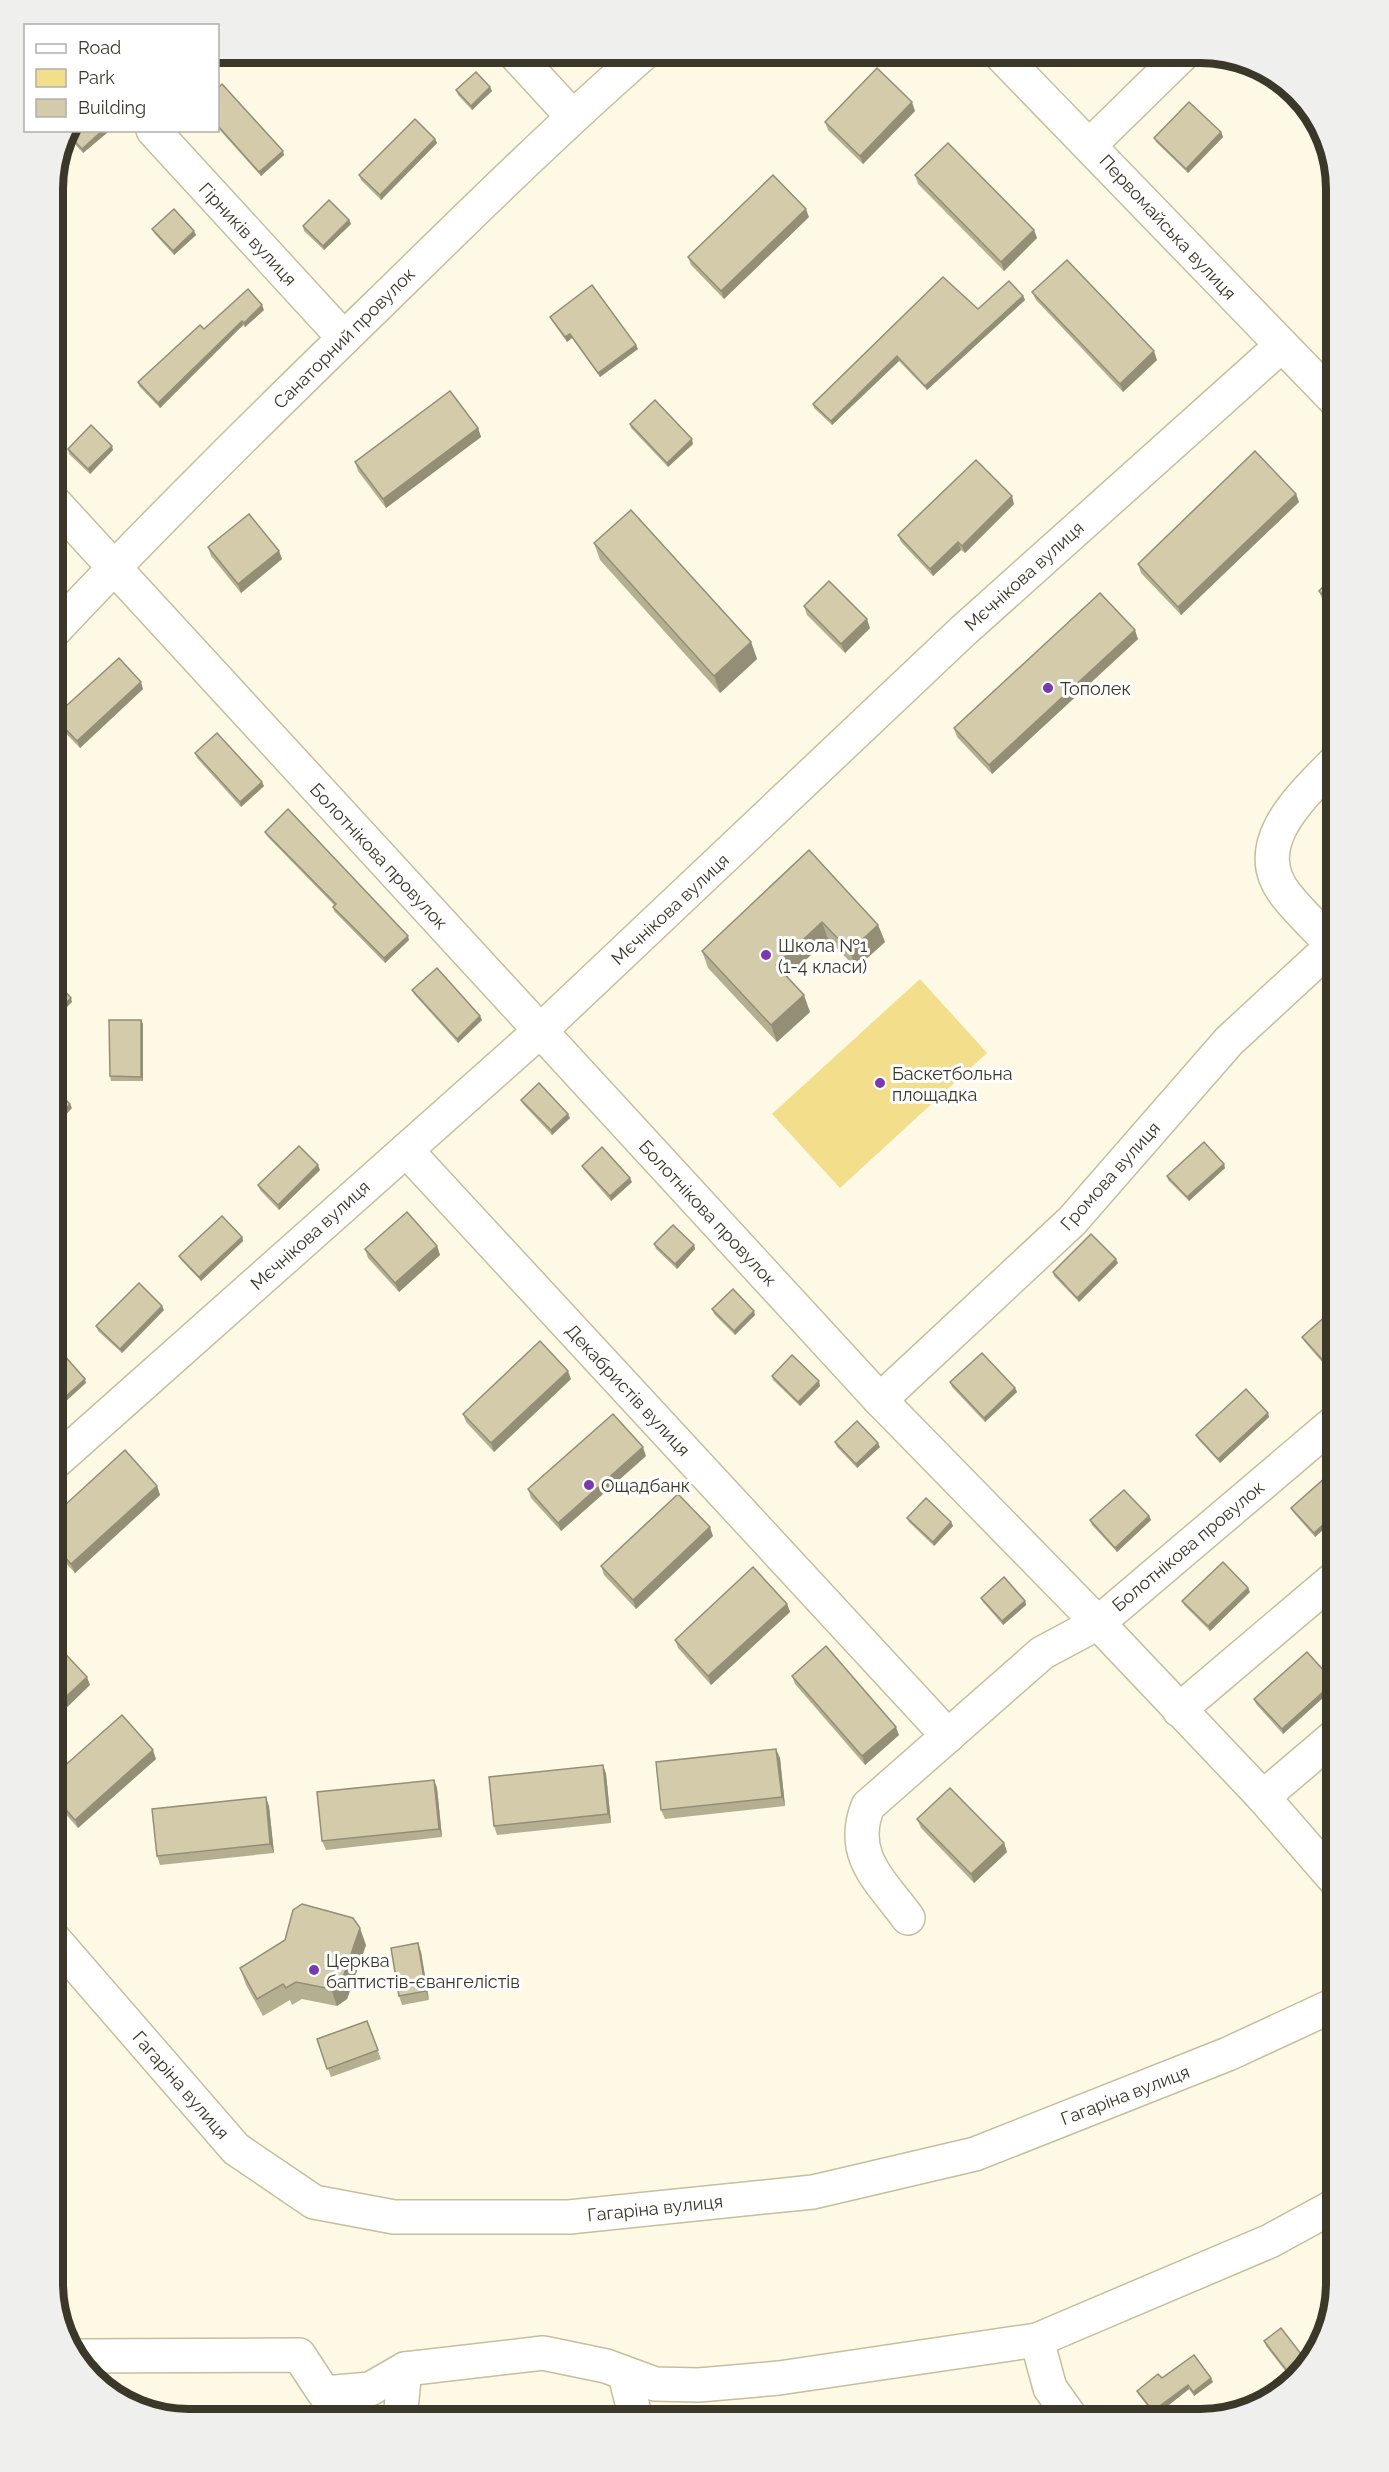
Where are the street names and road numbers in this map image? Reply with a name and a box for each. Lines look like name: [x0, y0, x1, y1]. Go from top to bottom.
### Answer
street label: Первомайська вулиця: [1095, 150, 1241, 304]
street label: Гірників вулиця: [195, 178, 301, 290]
street label: Санаторний провулок: [269, 263, 419, 413]
street label: Мєчнікова вулиця: [960, 517, 1088, 635]
street label: Болотнікова провулок: [306, 779, 452, 933]
street label: Мєчнікова вулиця: [607, 849, 733, 969]
street label: Громова вулиця: [1056, 1117, 1164, 1235]
street label: Болотнікова провулок: [635, 1136, 781, 1290]
street label: Мєчнікова вулиця: [246, 1176, 374, 1294]
street label: Декабристів вулиця: [561, 1320, 695, 1460]
street label: Болотнікова провулок: [1108, 1476, 1268, 1616]
street label: Гагаріна вулиця: [128, 2027, 234, 2143]
street label: Гагаріна вулиця: [1058, 2061, 1192, 2129]
street label: Гагаріна вулиця: [586, 2190, 724, 2226]

